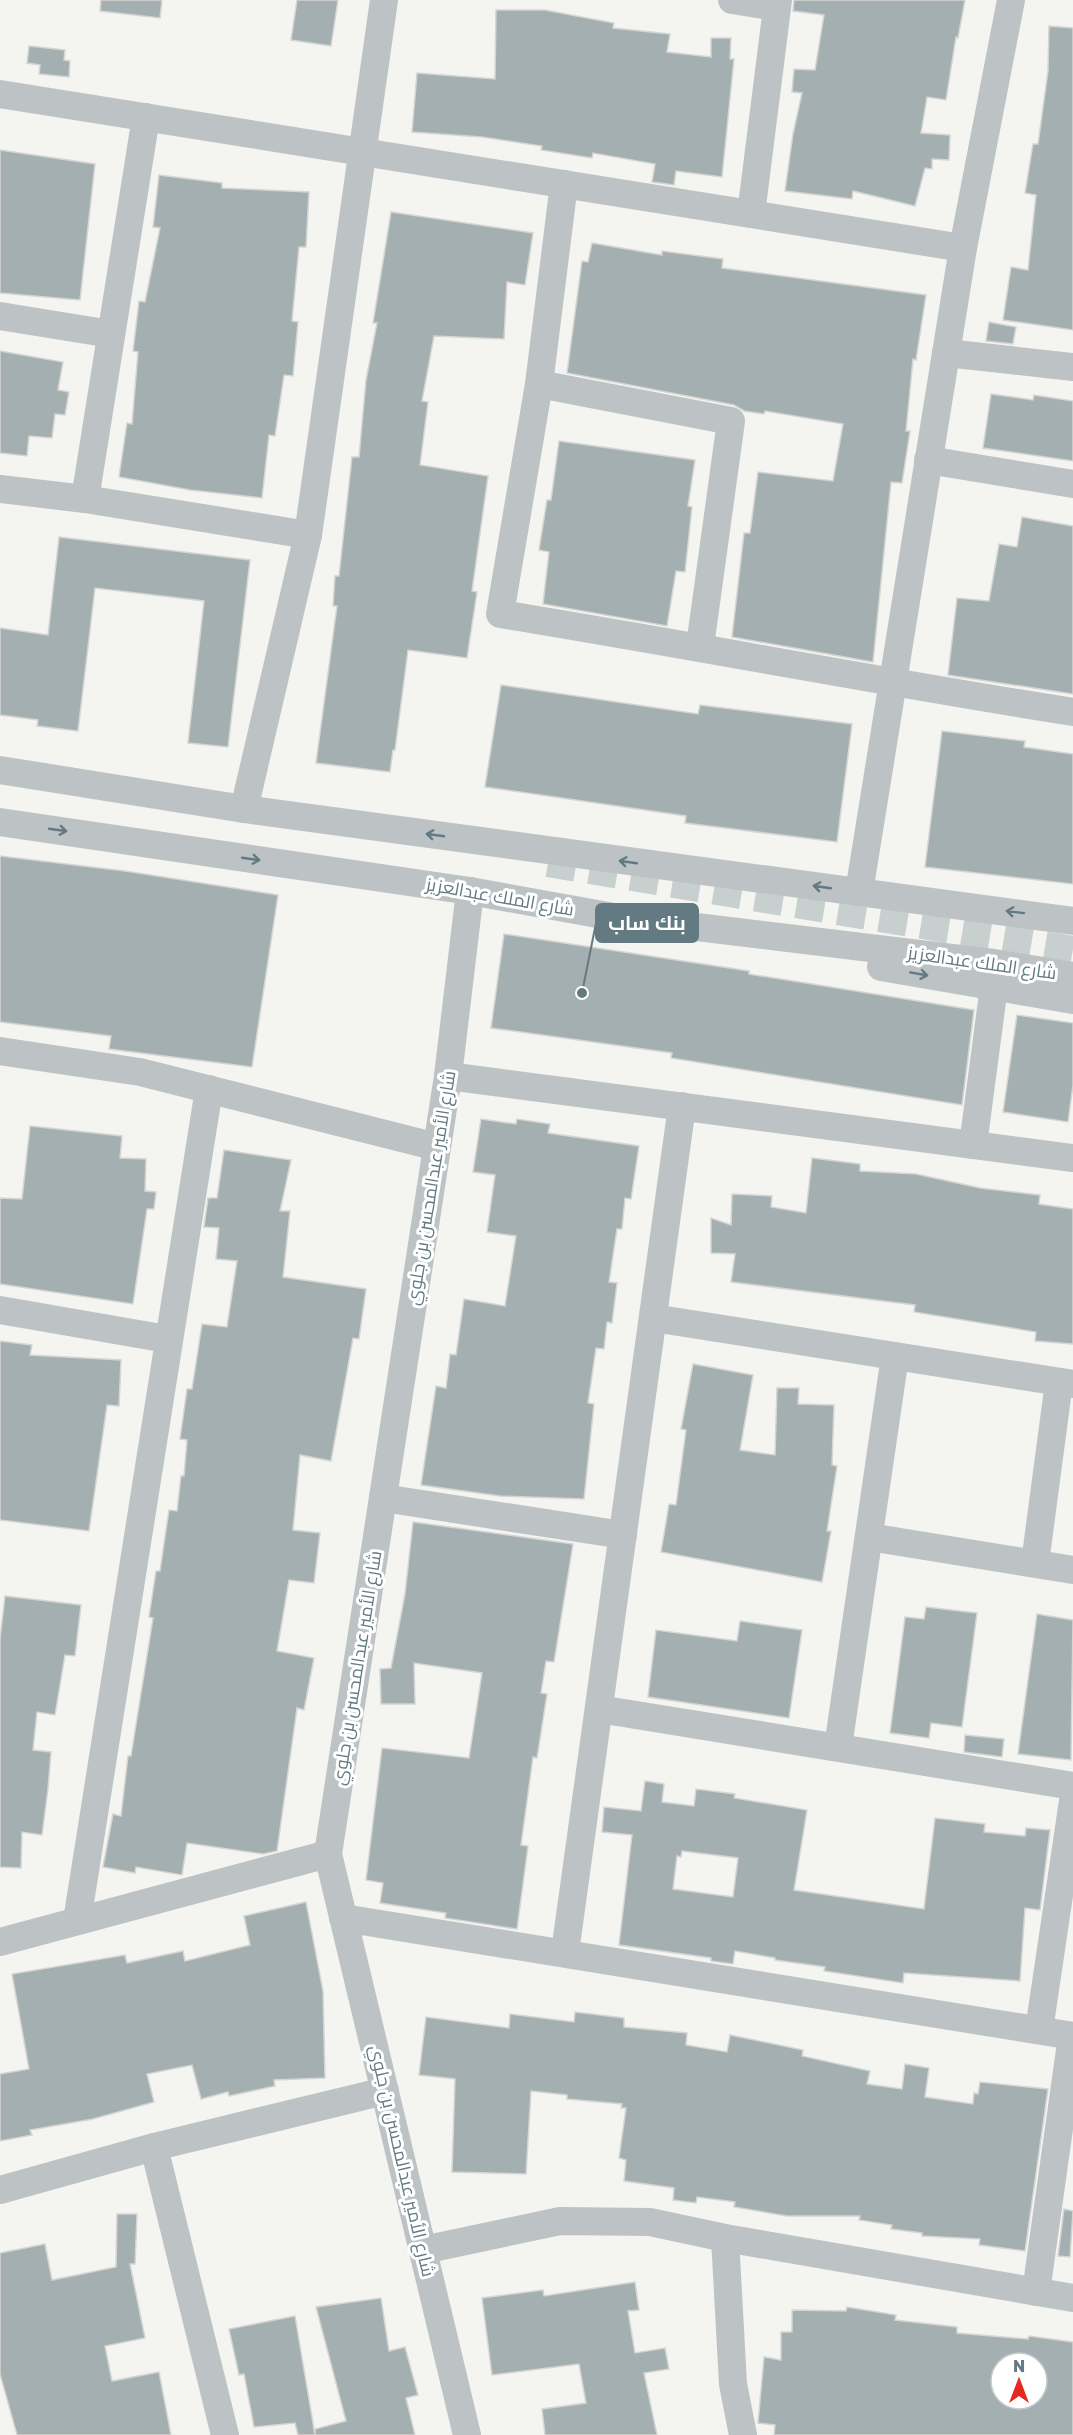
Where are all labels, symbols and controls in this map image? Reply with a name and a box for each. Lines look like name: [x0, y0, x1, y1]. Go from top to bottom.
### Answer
one-way arrow: [47, 825, 67, 836]
one-way arrow: [426, 829, 446, 840]
one-way arrow: [240, 853, 260, 864]
one-way arrow: [619, 856, 639, 867]
street label: شارع الملك عبدالعزيز: [423, 872, 576, 922]
one-way arrow: [812, 882, 832, 893]
callout: بنك ساب: [596, 904, 698, 942]
one-way arrow: [1006, 906, 1026, 917]
text: بنك ساب: [608, 910, 686, 935]
street label: شارع الملك عبدالعزيز: [905, 941, 1058, 985]
one-way arrow: [908, 968, 928, 979]
street label: شارع الأمير عبدالمحسن بن جلوي: [401, 1069, 463, 1307]
street label: شارع الأمير عبدالمحسن بن جلوي: [327, 1549, 389, 1787]
street label: شارع الأمير عبدالمحسن بن جلوي: [362, 2043, 440, 2280]
north arrow: [989, 2351, 1049, 2411]
text: N: [1013, 2356, 1025, 2376]

